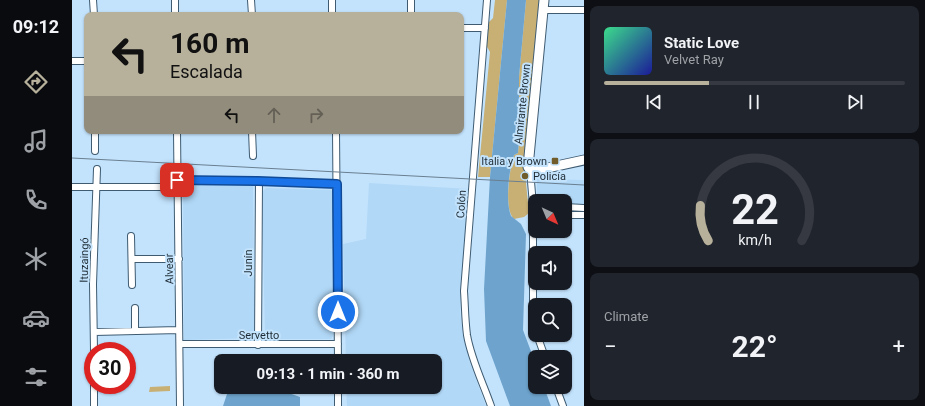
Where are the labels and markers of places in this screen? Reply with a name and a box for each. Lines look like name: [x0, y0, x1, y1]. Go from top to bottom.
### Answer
place label: Italia y Brown: [481, 155, 547, 168]
marker: Italia y Brown: [550, 156, 560, 166]
pin: [160, 163, 194, 197]
place label: Policía: [533, 170, 566, 183]
marker: Policía: [520, 171, 530, 181]

